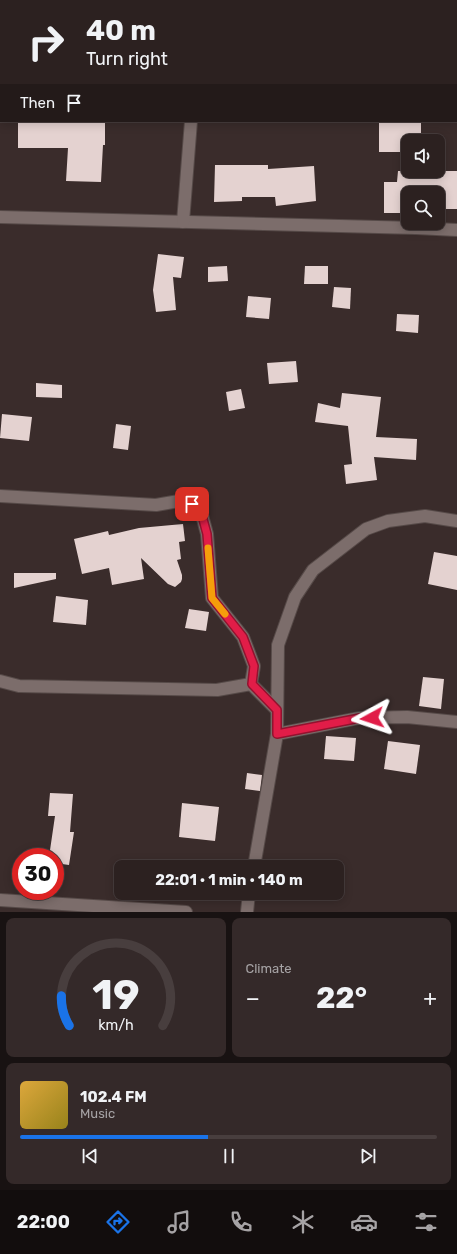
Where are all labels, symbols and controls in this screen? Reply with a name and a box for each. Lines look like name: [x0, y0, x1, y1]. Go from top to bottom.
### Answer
text: 40 m: [86, 14, 156, 47]
icon: right: [20, 16, 72, 68]
text: Turn right: [86, 48, 168, 70]
icon: arrive: [63, 92, 85, 114]
text: Then: [20, 94, 55, 112]
map controls: [401, 134, 445, 230]
button: sound: [401, 134, 445, 178]
button: search: [401, 186, 445, 230]
pin: [175, 487, 209, 521]
icon: arrive: [181, 493, 203, 515]
position arrow: [351, 697, 393, 739]
speed limit sign: 30: [12, 848, 64, 900]
text: 22:01 · 1 min · 140 m: [155, 871, 303, 889]
text: Climate: [246, 961, 292, 976]
text: 19: [92, 969, 139, 1018]
text: 22°: [316, 980, 367, 1016]
text: −: [246, 985, 260, 1012]
text: +: [423, 985, 437, 1012]
text: km/h: [98, 1016, 134, 1033]
text: 102.4 FM: [80, 1088, 147, 1106]
text: Music: [80, 1106, 115, 1121]
icon: previous: [79, 1145, 101, 1167]
icon: pause: [218, 1145, 240, 1167]
icon: next: [357, 1145, 379, 1167]
icon: directions: [104, 1208, 132, 1236]
icon: music: [165, 1208, 193, 1236]
icon: phone: [227, 1208, 255, 1236]
icon: climate: [289, 1208, 317, 1236]
icon: car: [350, 1208, 378, 1236]
icon: filters: [412, 1208, 440, 1236]
text: 22:00: [17, 1211, 70, 1233]

